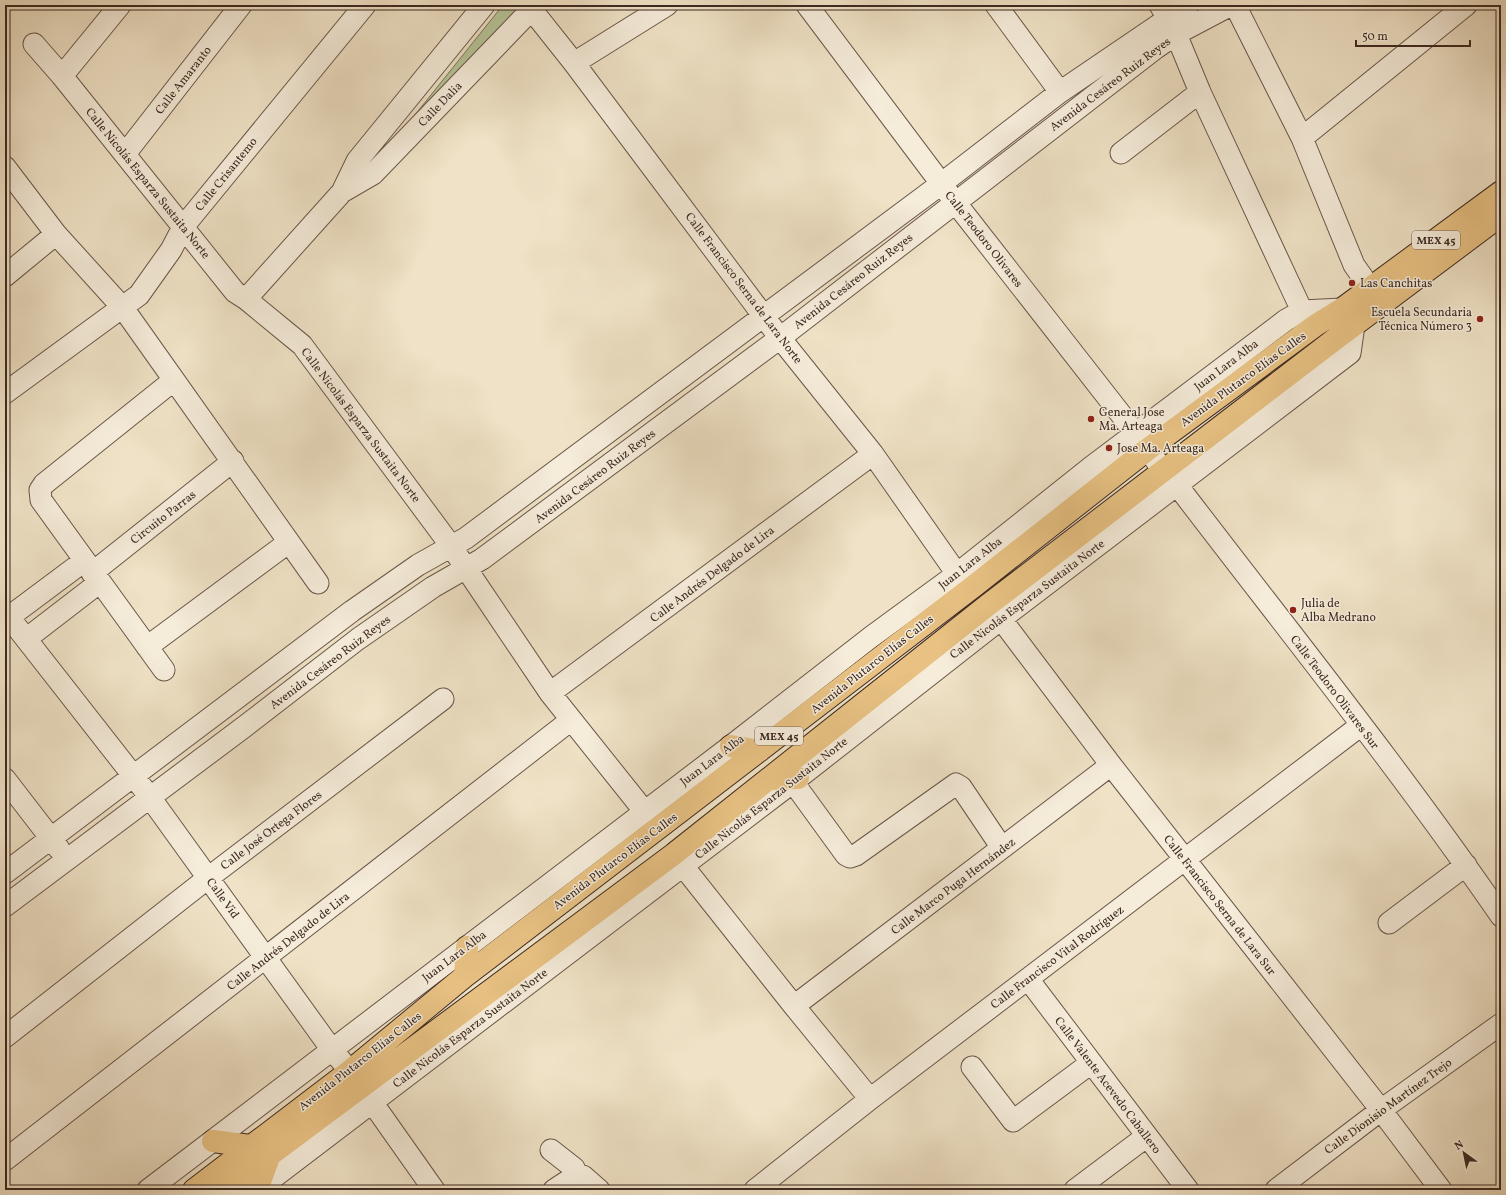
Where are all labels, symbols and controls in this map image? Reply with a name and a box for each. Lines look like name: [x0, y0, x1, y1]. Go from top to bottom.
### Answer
scale bar: [1356, 22, 1470, 48]
text: 50 m: [1362, 29, 1388, 45]
street label: Avenida Cesáreo Ruiz Reyes: [1047, 34, 1174, 136]
street label: Calle Amaranto: [152, 43, 216, 118]
street label: Calle Dalia: [415, 79, 466, 131]
street label: Calle Nicolás Esparza Sustaita Norte: [81, 105, 213, 263]
street label: Calle Crisantemo: [192, 134, 262, 215]
street label: Calle Teodoro Olivares: [941, 188, 1026, 291]
street label: Calle Francisco Serna de Lara Norte: [681, 210, 806, 368]
street label: Avenida Cesáreo Ruiz Reyes: [791, 230, 917, 333]
road number: MEX 45: [1412, 231, 1460, 249]
place label: Las Canchitas: [1360, 276, 1432, 292]
marker: Las Canchitas: [1347, 278, 1357, 288]
place label: Escuela Secundaria Técnica Número 3: [1371, 305, 1472, 335]
marker: Escuela Secundaria Técnica Número 3: [1475, 314, 1485, 324]
street label: Avenida Plutarco Elías Calles: [1177, 329, 1310, 431]
street label: Juan Lara Alba: [1191, 336, 1262, 395]
street label: Calle Nicolás Esparza Sustaita Norte: [297, 345, 424, 507]
place label: General Jose Ma. Arteaga: [1099, 405, 1165, 435]
marker: General Jose Ma. Arteaga: [1086, 414, 1096, 424]
street label: Avenida Cesáreo Ruiz Reyes: [532, 426, 659, 528]
place label: Jose Ma. Arteaga: [1117, 441, 1204, 457]
marker: Jose Ma. Arteaga: [1104, 443, 1114, 453]
street label: Circuito Parras: [127, 487, 200, 548]
street label: Calle Andrés Delgado de Lira: [647, 523, 778, 627]
street label: Juan Lara Alba: [935, 534, 1006, 594]
street label: Calle Nicolás Esparza Sustaita Norte: [947, 536, 1109, 663]
place label: Julia de Alba Medrano: [1301, 596, 1376, 626]
marker: Julia de Alba Medrano: [1288, 605, 1298, 615]
street label: Avenida Cesáreo Ruiz Reyes: [267, 612, 394, 714]
street label: Avenida Plutarco Elías Calles: [808, 612, 937, 718]
street label: Calle Teodoro Olivares Sur: [1286, 632, 1382, 753]
road number: MEX 45: [755, 727, 803, 745]
street label: Juan Lara Alba: [677, 731, 748, 790]
street label: Calle Nicolás Esparza Sustaita Norte: [692, 734, 852, 864]
street label: Calle José Ortega Flores: [218, 787, 326, 874]
street label: Avenida Plutarco Elías Calles: [550, 810, 681, 914]
street label: Calle Francisco Serna de Lara Sur: [1159, 832, 1279, 979]
street label: Calle Marco Puga Hernández: [888, 835, 1019, 939]
street label: Calle Vid: [202, 875, 243, 922]
street label: Calle Andrés Delgado de Lira: [224, 889, 353, 995]
street label: Calle Francisco Vital Rodríguez: [988, 902, 1128, 1013]
street label: Juan Lara Alba: [419, 927, 490, 986]
street label: Calle Nicolás Esparza Sustaita Norte: [390, 965, 552, 1092]
street label: Avenida Plutarco Elías Calles: [296, 1009, 425, 1115]
street label: Calle Valente Acevedo Caballero: [1050, 1014, 1164, 1157]
street label: Calle Dionisio Martínez Trejo: [1322, 1055, 1456, 1159]
north arrow: [1444, 1133, 1484, 1173]
text: N: [1452, 1137, 1467, 1154]

